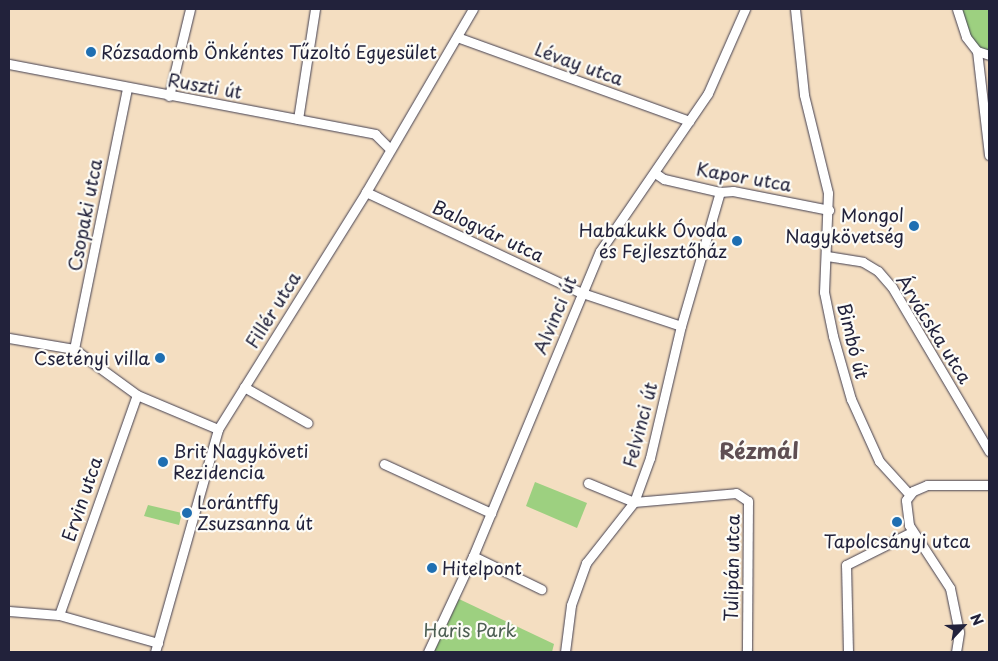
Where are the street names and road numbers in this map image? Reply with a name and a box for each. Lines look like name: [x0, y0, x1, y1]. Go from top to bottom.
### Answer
street label: Lévay utca: [532, 38, 626, 90]
street label: Ruszti út: [166, 69, 244, 103]
street label: Csopaki utca: [63, 157, 107, 273]
street label: Kapor utca: [695, 158, 793, 196]
street label: Balogvár utca: [429, 196, 547, 266]
street label: Fillér utca: [241, 267, 305, 353]
street label: Árvácska utca: [892, 270, 976, 388]
street label: Alvinci út: [529, 273, 581, 357]
street label: Bimbó út: [833, 301, 873, 381]
street label: Felvinci út: [618, 380, 662, 470]
street label: Ervin utca: [57, 454, 107, 544]
street label: Tulipán utca: [720, 514, 744, 622]

